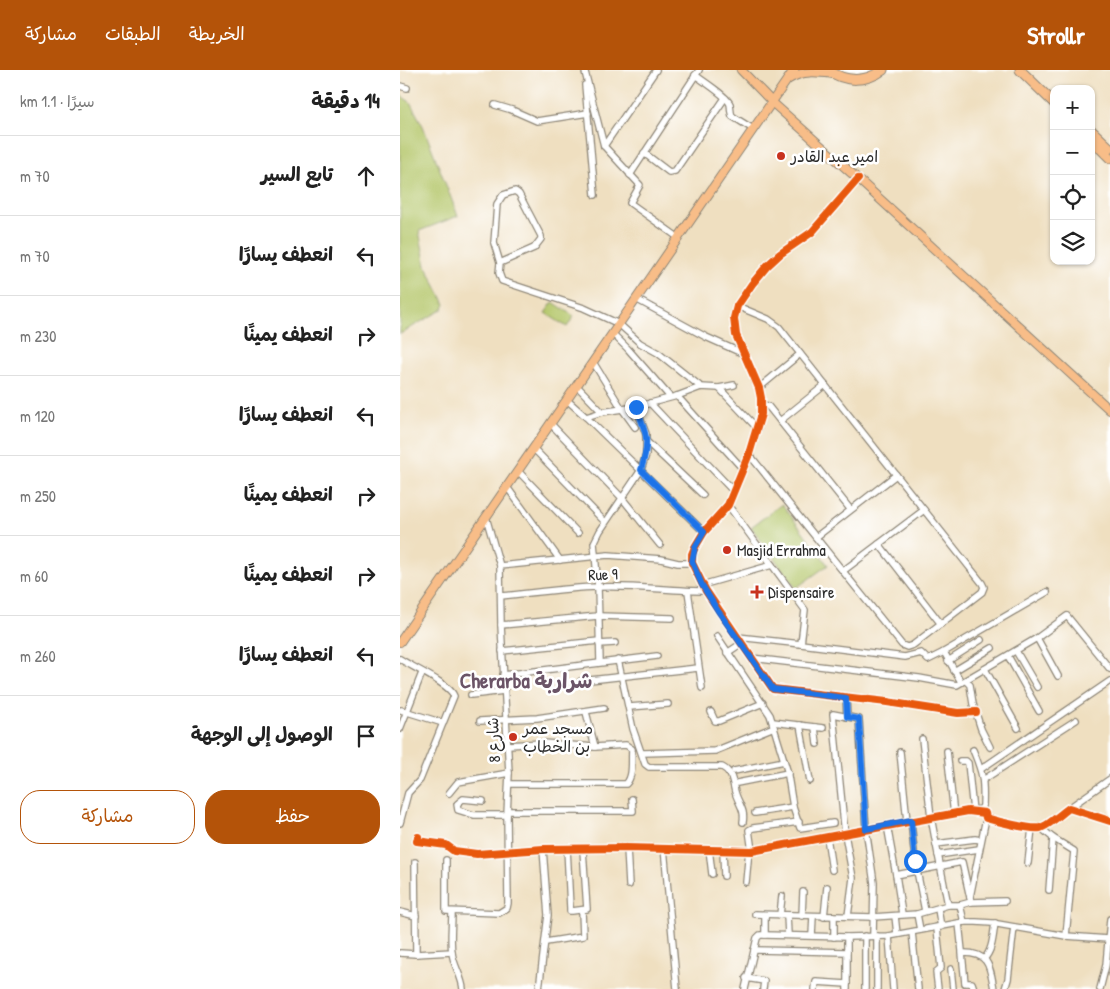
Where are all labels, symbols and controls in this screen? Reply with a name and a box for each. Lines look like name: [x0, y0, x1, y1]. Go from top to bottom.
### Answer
text: Strollr: [1027, 19, 1085, 51]
text: مشاركة: [25, 21, 77, 46]
text: الطبقات: [105, 21, 161, 46]
text: الخريطة: [189, 21, 245, 46]
map controls: [1050, 85, 1095, 265]
button: +: [1050, 85, 1095, 130]
text: 14 دقيقة: [311, 86, 380, 115]
text: سيرًا · 1.1 km: [20, 90, 95, 112]
button: −: [1050, 130, 1095, 175]
place label: امير عبد القادر: [789, 145, 878, 167]
marker: امير عبد القادر: [775, 150, 787, 162]
text: تابع السير: [261, 161, 333, 187]
icon: ahead: [352, 162, 380, 190]
text: 70 m: [20, 165, 50, 187]
button: locate: [1050, 175, 1095, 220]
button: layers: [1050, 220, 1095, 265]
text: انعطف يسارًا: [239, 241, 333, 267]
icon: left: [352, 242, 380, 270]
text: 70 m: [20, 245, 50, 267]
text: انعطف يمينًا: [244, 321, 333, 347]
icon: right: [352, 322, 380, 350]
text: 230 m: [20, 325, 56, 347]
route end: [625, 396, 648, 419]
text: انعطف يسارًا: [239, 401, 333, 427]
icon: left: [352, 402, 380, 430]
text: 120 m: [20, 405, 55, 427]
text: انعطف يمينًا: [244, 481, 333, 507]
icon: right: [352, 482, 380, 510]
text: 250 m: [20, 485, 56, 507]
place label: Masjid Errahma: [737, 539, 826, 561]
marker: Masjid Errahma: [721, 544, 733, 556]
text: انعطف يمينًا: [244, 561, 333, 587]
icon: right: [352, 562, 380, 590]
street label: Rue 9: [588, 562, 618, 586]
text: 60 m: [20, 565, 48, 587]
place label: Dispensaire: [768, 581, 835, 603]
marker: Dispensaire: [750, 585, 764, 599]
text: انعطف يسارًا: [239, 641, 333, 667]
icon: left: [352, 642, 380, 670]
text: 260 m: [20, 645, 56, 667]
district label: Cherarba شراربة: [460, 666, 592, 695]
street label: شارع 8: [481, 717, 506, 763]
place label: مسجد عمر بن الخطاب: [521, 717, 593, 757]
text: الوصول إلى الوجهة: [191, 721, 333, 747]
icon: arrive: [352, 722, 380, 750]
marker: مسجد عمر بن الخطاب: [507, 731, 519, 743]
button: مشاركة: [20, 790, 195, 844]
button: حفظ: [205, 790, 380, 844]
route start: [904, 850, 927, 873]

